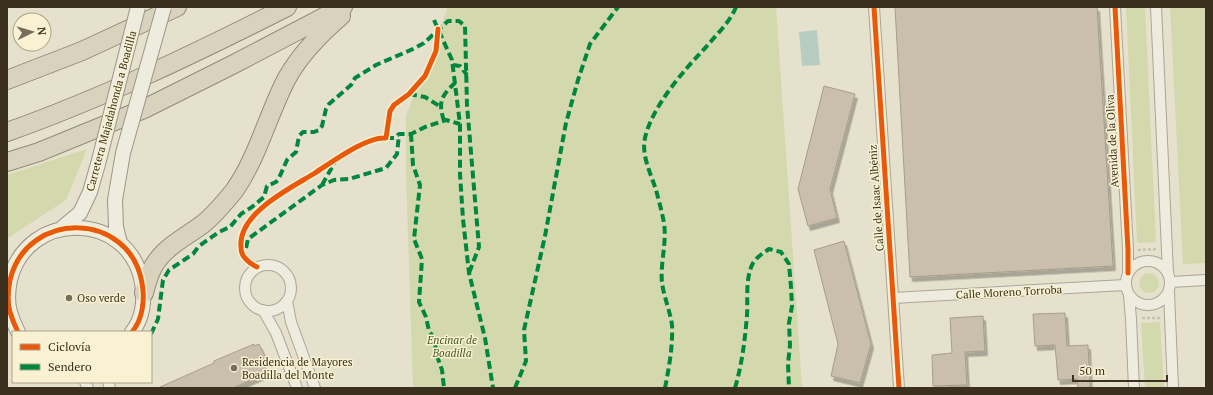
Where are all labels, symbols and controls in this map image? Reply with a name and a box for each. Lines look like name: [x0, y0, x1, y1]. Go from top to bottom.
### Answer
north arrow: [12, 12, 52, 52]
text: N: [35, 26, 49, 37]
street label: Carretera Majadahonda a Boadilla: [83, 29, 139, 193]
street label: Avenida de la Oliva: [1103, 93, 1121, 188]
street label: Calle de Isaac Albéniz: [865, 144, 887, 252]
street label: Calle Moreno Torroba: [955, 282, 1063, 302]
place label: Oso verde: [77, 291, 126, 305]
marker: Oso verde: [64, 293, 74, 303]
legend: [12, 331, 152, 383]
park label: Encinar de Boadilla: [426, 333, 477, 360]
text: Ciclovía: [48, 339, 91, 354]
place label: Residencia de Mayores Boadilla del Monte: [242, 355, 353, 382]
scale bar: [1073, 357, 1167, 383]
text: Sendero: [48, 359, 92, 374]
marker: Residencia de Mayores Boadilla del Monte: [229, 363, 239, 373]
text: 50 m: [1079, 363, 1106, 378]

